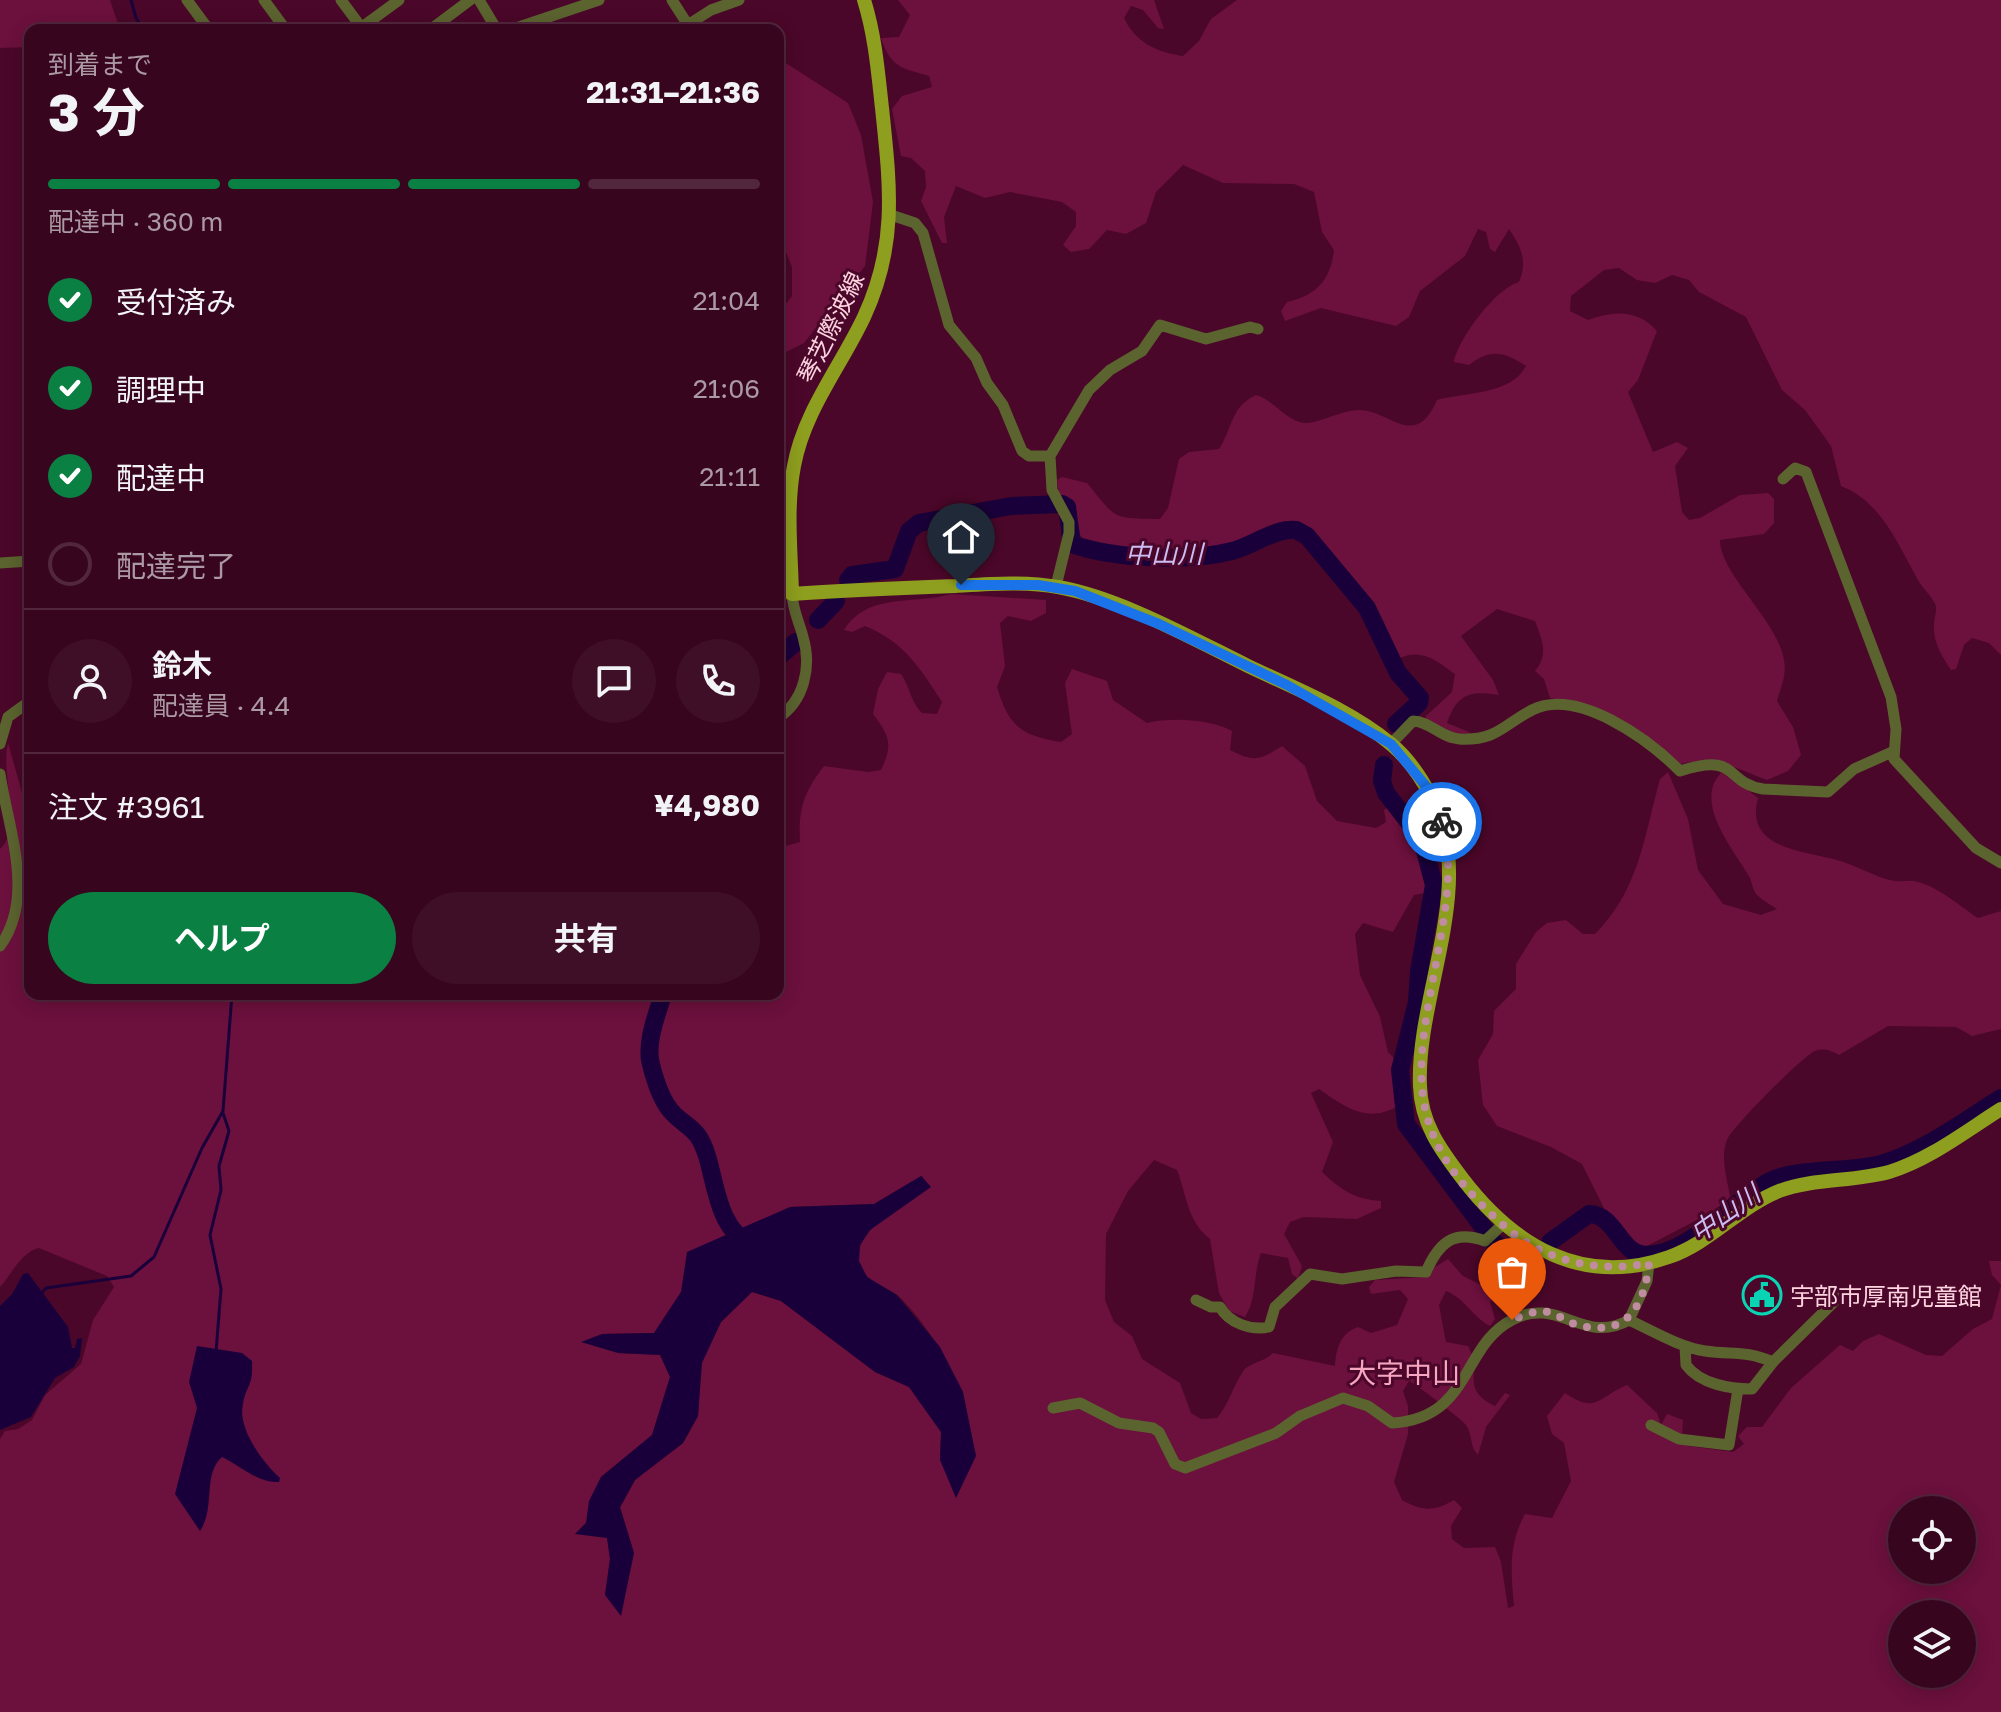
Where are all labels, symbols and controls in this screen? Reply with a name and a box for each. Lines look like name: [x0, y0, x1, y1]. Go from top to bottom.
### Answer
text: 到着まで: [48, 49, 152, 80]
text: 21:31–21:36: [586, 74, 760, 110]
text: 3 分: [48, 80, 145, 142]
text: 配達中 · 360 m: [48, 206, 223, 237]
street label: 琴芝際波線: [791, 267, 869, 387]
icon: check: [48, 278, 92, 322]
text: 受付済み: [116, 284, 236, 320]
text: 21:04: [693, 285, 760, 316]
icon: check: [48, 366, 92, 410]
text: 調理中: [116, 372, 206, 408]
text: 21:06: [693, 373, 760, 404]
icon: check: [48, 454, 92, 498]
text: 配達中: [116, 460, 206, 496]
text: 21:11: [699, 461, 760, 492]
pin: [927, 503, 995, 585]
icon: home: [939, 515, 983, 559]
water label: 中山川: [1125, 538, 1206, 569]
text: 配達完了: [116, 548, 236, 584]
button: person: [48, 639, 132, 723]
button: chat: [572, 639, 656, 723]
button: phone: [676, 639, 760, 723]
text: 鈴木: [152, 647, 212, 683]
text: 配達員 · 4.4: [152, 690, 290, 721]
courier: [1402, 782, 1482, 862]
text: ¥4,980: [654, 787, 760, 823]
text: 注文 #3961: [48, 789, 204, 825]
icon: bike: [1420, 800, 1464, 844]
button: ヘルプ: [48, 892, 396, 984]
button: 共有: [412, 892, 760, 984]
water label: 中山川: [1684, 1176, 1768, 1248]
pin: [1478, 1238, 1546, 1320]
icon: bag: [1490, 1250, 1534, 1294]
public building icon: 宇部市厚南児童館: [1741, 1274, 1783, 1316]
place label: 宇部市厚南児童館: [1790, 1281, 1982, 1310]
district label: 大字中山: [1348, 1356, 1460, 1389]
map controls: [1888, 1496, 1976, 1688]
button: locate: [1888, 1496, 1976, 1584]
button: layers: [1888, 1600, 1976, 1688]

